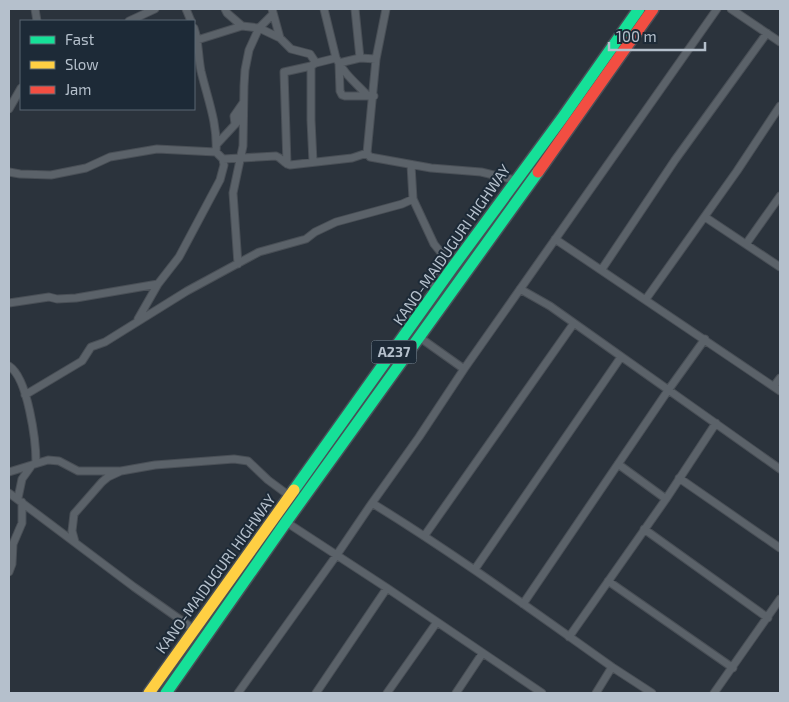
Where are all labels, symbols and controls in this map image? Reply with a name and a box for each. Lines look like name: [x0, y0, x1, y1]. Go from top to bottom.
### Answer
legend: [20, 20, 195, 110]
scale bar: [609, 20, 705, 52]
text: 100 m: [616, 27, 657, 45]
text: Fast: [65, 30, 95, 48]
text: Slow: [65, 55, 99, 73]
text: Jam: [65, 80, 91, 98]
street label: KANO-MAIDUGURI HIGHWAY: [389, 160, 514, 328]
road number: A237: [372, 341, 416, 364]
street label: KANO-MAIDUGURI HIGHWAY: [151, 490, 279, 656]

